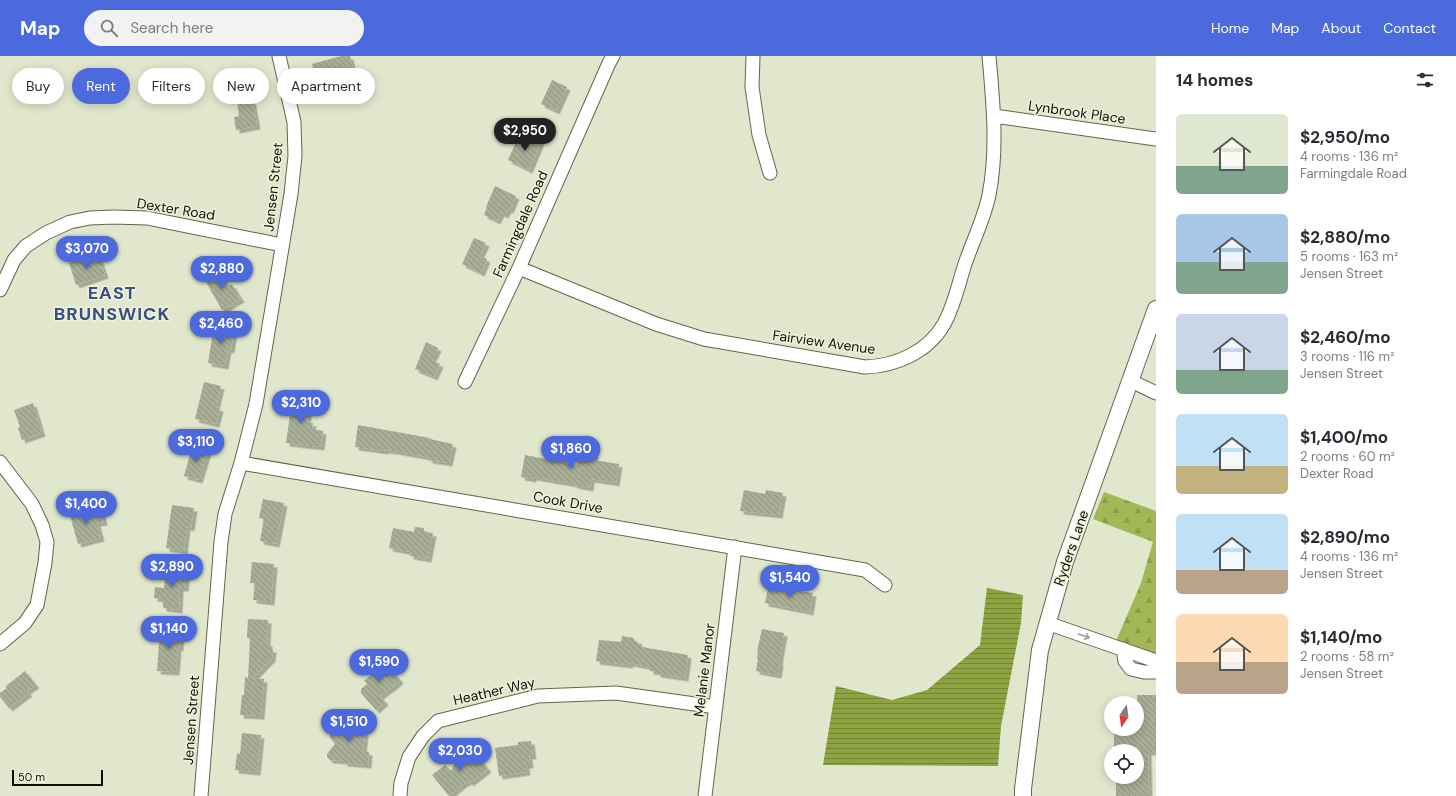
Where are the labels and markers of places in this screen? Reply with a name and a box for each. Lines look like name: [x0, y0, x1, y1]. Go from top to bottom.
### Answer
pin: $2,950: [492, 118, 558, 152]
pin: $3,070: [54, 236, 120, 270]
pin: $2,880: [189, 256, 255, 290]
pin: $2,460: [188, 311, 254, 345]
pin: $2,310: [268, 390, 334, 424]
pin: $3,110: [163, 429, 229, 463]
pin: $1,860: [538, 436, 604, 470]
pin: $1,400: [53, 491, 119, 525]
pin: $2,890: [139, 554, 205, 588]
pin: $1,540: [757, 565, 823, 599]
pin: $1,140: [136, 616, 202, 650]
pin: $1,590: [346, 649, 412, 683]
pin: $1,510: [316, 709, 382, 743]
pin: $2,030: [427, 738, 493, 772]

